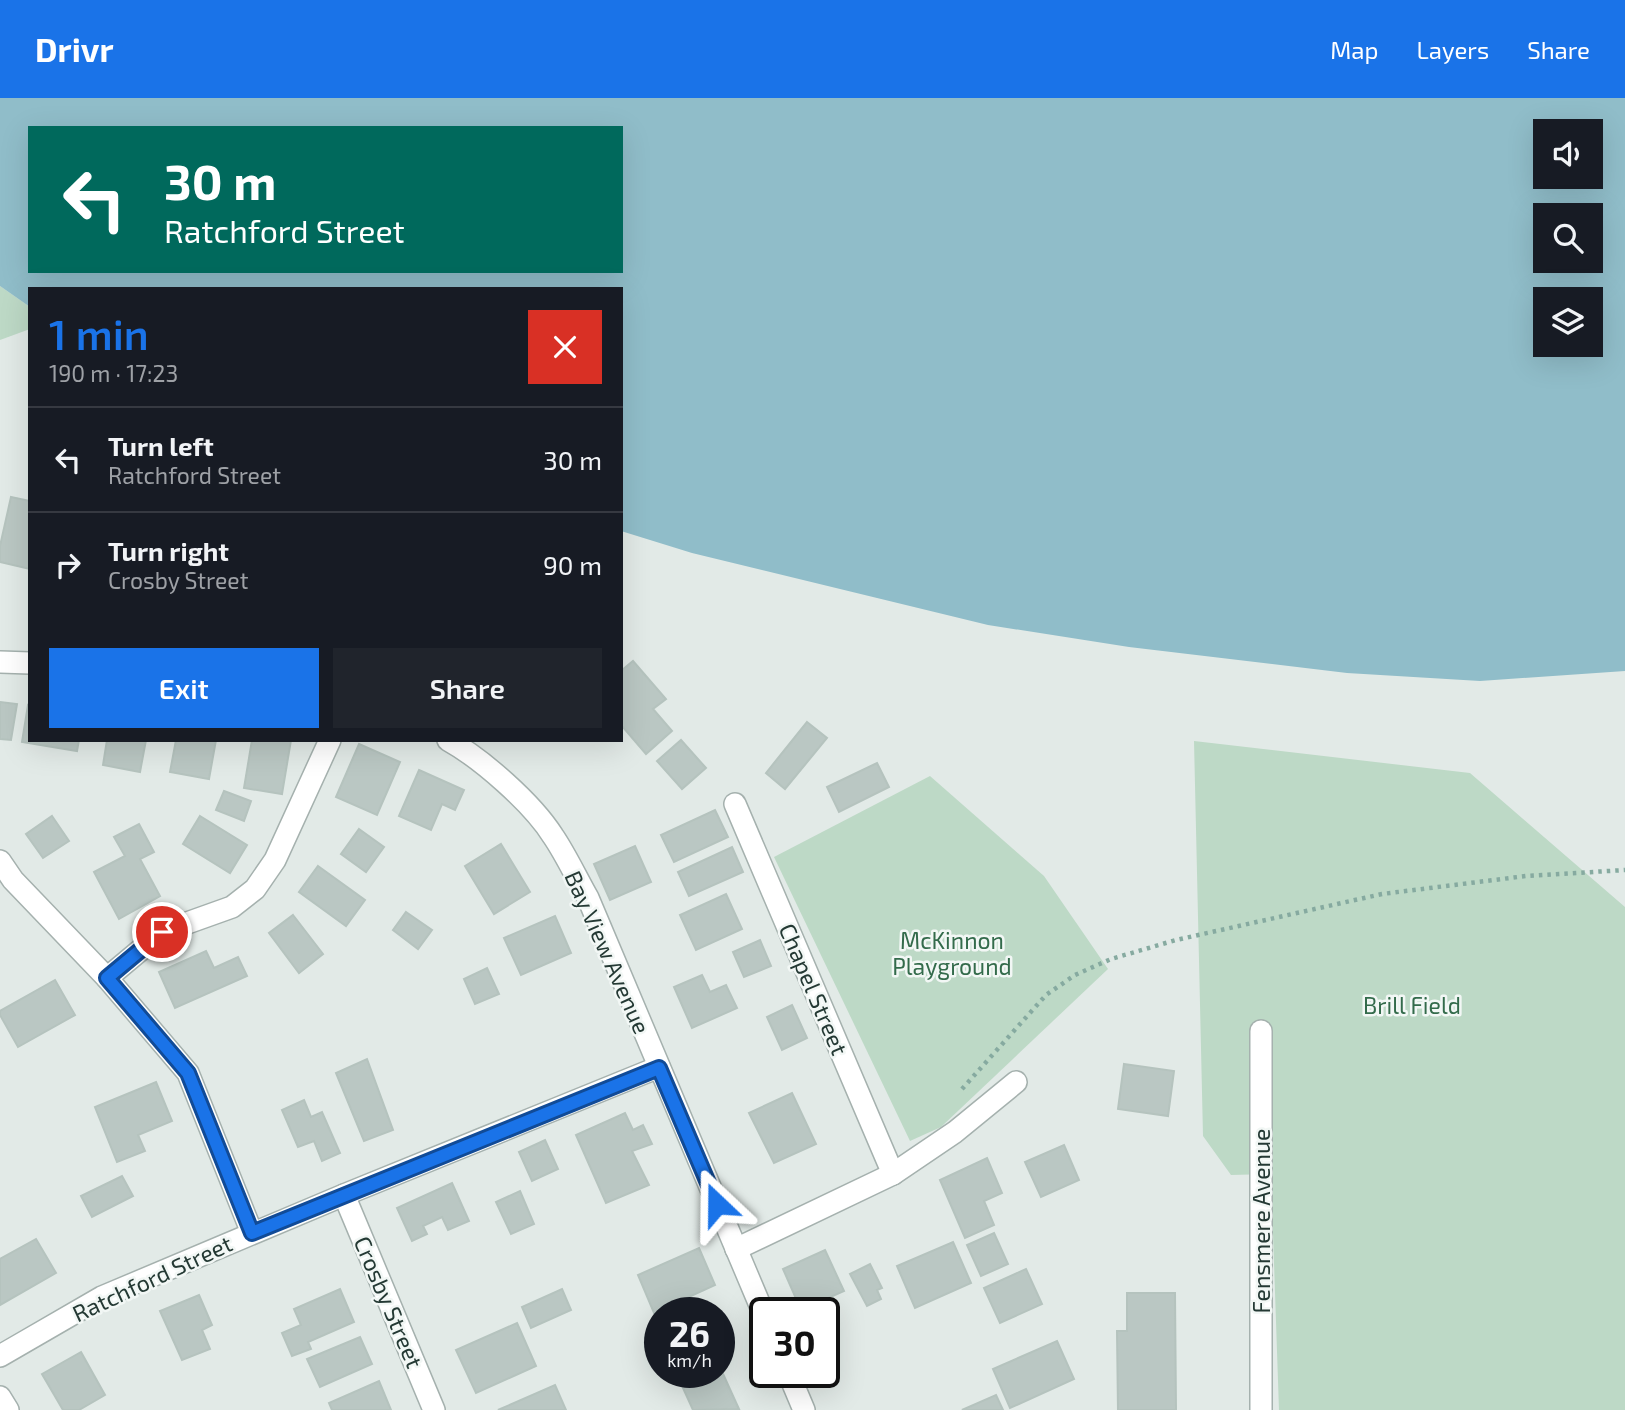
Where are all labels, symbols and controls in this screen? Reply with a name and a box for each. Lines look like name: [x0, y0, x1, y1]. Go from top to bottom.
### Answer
text: Drivr: [35, 29, 114, 69]
text: Map: [1330, 35, 1378, 64]
text: Layers: [1416, 35, 1489, 64]
text: Share: [1527, 35, 1590, 64]
map controls: [1533, 119, 1603, 357]
button: sound: [1533, 119, 1603, 189]
text: 30 m: [164, 151, 276, 210]
icon: left: [49, 154, 140, 245]
button: search: [1533, 203, 1603, 273]
text: Ratchford Street: [164, 211, 405, 249]
button: layers: [1533, 287, 1603, 357]
text: 1 min: [49, 308, 149, 358]
button: close: [528, 310, 602, 384]
text: 190 m · 17:23: [49, 359, 178, 387]
text: Turn left: [108, 430, 214, 461]
icon: left: [49, 441, 87, 479]
text: 30 m: [543, 444, 602, 475]
text: Ratchford Street: [108, 461, 281, 489]
text: Turn right: [108, 535, 229, 566]
icon: right: [49, 546, 87, 584]
text: 90 m: [543, 549, 602, 580]
text: Crosby Street: [108, 566, 248, 594]
button: Exit: [49, 648, 319, 728]
button: Share: [333, 648, 602, 728]
street label: Bay View Avenue: [560, 866, 656, 1038]
pin: [132, 902, 192, 962]
icon: arrive: [143, 913, 181, 951]
street label: Chapel Street: [774, 919, 854, 1059]
park label: McKinnon Playground: [892, 926, 1012, 980]
park label: Brill Field: [1363, 991, 1461, 1019]
street label: Fensmere Avenue: [1247, 1129, 1275, 1313]
position arrow: [680, 1167, 754, 1241]
street label: Ratchford Street: [68, 1229, 237, 1327]
street label: Crosby Street: [349, 1232, 429, 1372]
speed limit sign: 30: [749, 1297, 840, 1388]
text: 26: [669, 1312, 710, 1354]
text: km/h: [667, 1349, 712, 1371]

